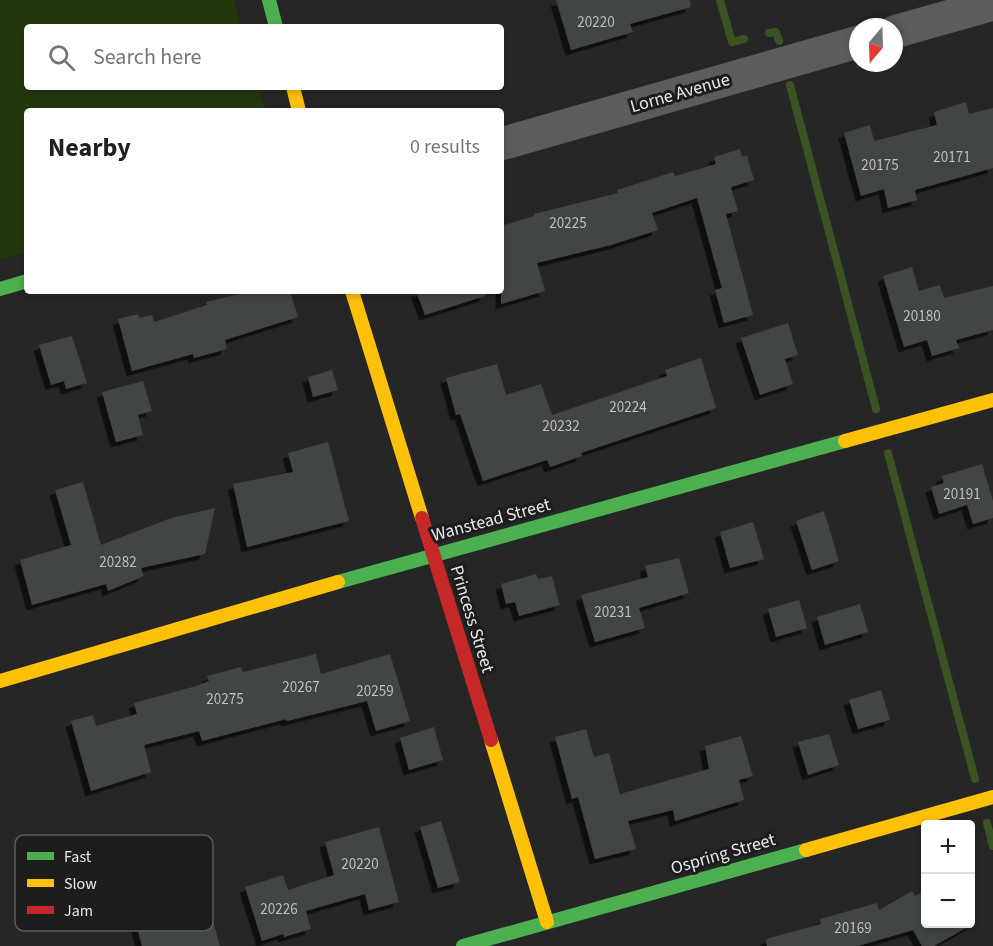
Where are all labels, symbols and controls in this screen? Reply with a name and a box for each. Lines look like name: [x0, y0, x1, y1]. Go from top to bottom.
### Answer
house number: 20220: [577, 12, 615, 33]
north arrow: [849, 18, 903, 72]
search box: [24, 24, 504, 90]
icon: search: [45, 41, 78, 74]
text: Search here: [93, 41, 201, 73]
street label: Lorne Avenue: [627, 67, 733, 119]
text: Nearby: [48, 129, 131, 166]
text: 0 results: [410, 133, 480, 161]
house number: 20171: [933, 147, 971, 168]
house number: 20175: [861, 155, 899, 176]
house number: 20225: [549, 213, 587, 234]
house number: 20180: [903, 306, 941, 327]
house number: 20224: [609, 397, 647, 418]
house number: 20232: [542, 416, 580, 437]
house number: 20191: [943, 484, 981, 505]
street label: Wanstead Street: [429, 492, 553, 548]
house number: 20282: [99, 552, 137, 573]
street label: Princess Street: [444, 562, 500, 676]
house number: 20231: [594, 602, 632, 623]
house number: 20267: [282, 677, 320, 698]
house number: 20259: [356, 681, 394, 702]
house number: 20275: [206, 689, 244, 710]
map controls: [921, 820, 975, 928]
button: +: [921, 820, 975, 874]
street label: Ospring Street: [668, 827, 778, 881]
legend: [15, 835, 213, 931]
text: Fast: [64, 846, 92, 868]
house number: 20220: [341, 854, 379, 875]
text: Slow: [64, 873, 97, 895]
button: −: [921, 874, 975, 928]
house number: 20226: [260, 899, 298, 920]
text: Jam: [64, 900, 93, 922]
house number: 20169: [834, 918, 872, 939]

